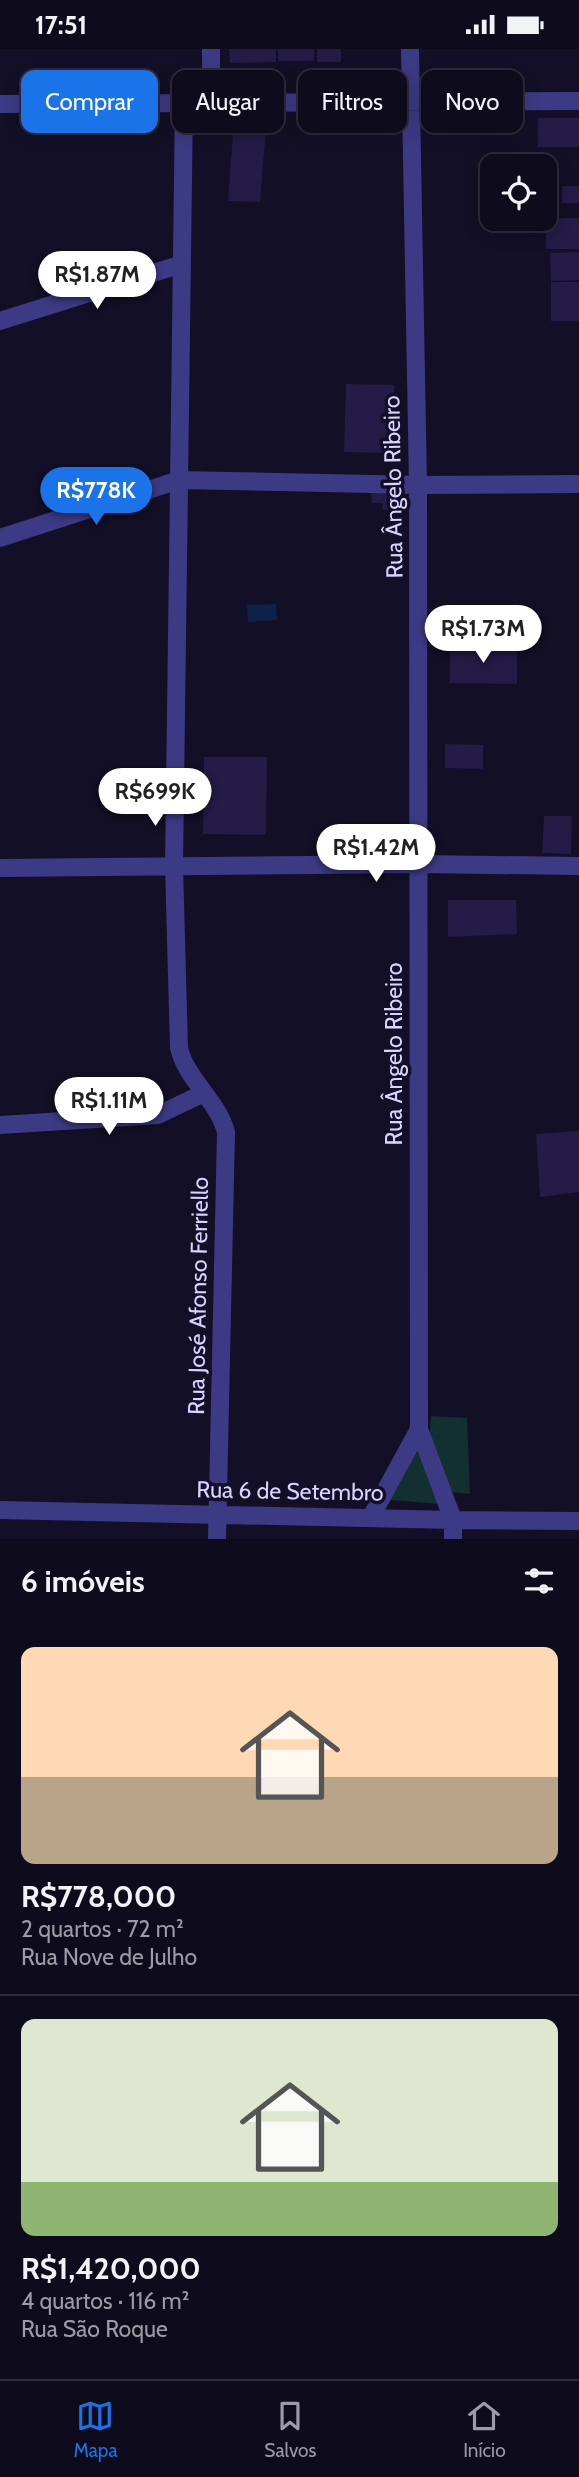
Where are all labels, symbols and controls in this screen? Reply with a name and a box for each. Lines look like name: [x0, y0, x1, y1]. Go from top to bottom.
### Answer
text: 17:51: [35, 9, 87, 41]
chip: Comprar: [21, 70, 158, 133]
chip: Alugar: [172, 70, 284, 133]
chip: Filtros: [298, 70, 407, 133]
chip: Novo: [421, 70, 523, 133]
map controls: [480, 154, 557, 231]
button: locate: [480, 154, 557, 231]
pin: R$1.87M: [32, 251, 162, 311]
text: R$1.87M: [54, 260, 140, 288]
street label: Rua Ângelo Ribeiro: [377, 395, 409, 579]
pin: R$778K: [39, 468, 153, 527]
text: R$778K: [56, 476, 136, 504]
pin: R$1.73M: [418, 605, 548, 665]
text: R$1.73M: [441, 614, 525, 642]
pin: R$699K: [98, 769, 212, 828]
text: R$699K: [115, 777, 195, 805]
pin: R$1.42M: [311, 825, 441, 884]
text: R$1.42M: [333, 833, 419, 861]
street label: Rua Ângelo Ribeiro: [380, 963, 408, 1145]
pin: R$1.11M: [44, 1077, 174, 1137]
text: R$1.11M: [70, 1086, 148, 1114]
street label: Rua José Afonso Ferriello: [182, 1177, 214, 1415]
street label: Rua 6 de Setembro: [196, 1475, 384, 1507]
icon: filters: [520, 1562, 558, 1600]
text: 6 imóveis: [21, 1563, 145, 1600]
icon: home: [227, 1692, 353, 1818]
text: R$778,000: [21, 1878, 176, 1915]
text: 2 quartos · 72 m²: [21, 1915, 184, 1943]
text: Rua Nove de Julho: [21, 1943, 197, 1971]
icon: home: [227, 2064, 353, 2190]
text: R$1,420,000: [21, 2250, 201, 2287]
text: 4 quartos · 116 m²: [21, 2287, 189, 2315]
text: Rua São Roque: [21, 2315, 168, 2343]
tab: Mapa: [73, 2397, 118, 2462]
tab: Salvos: [264, 2397, 316, 2462]
tab: Início: [463, 2397, 506, 2462]

